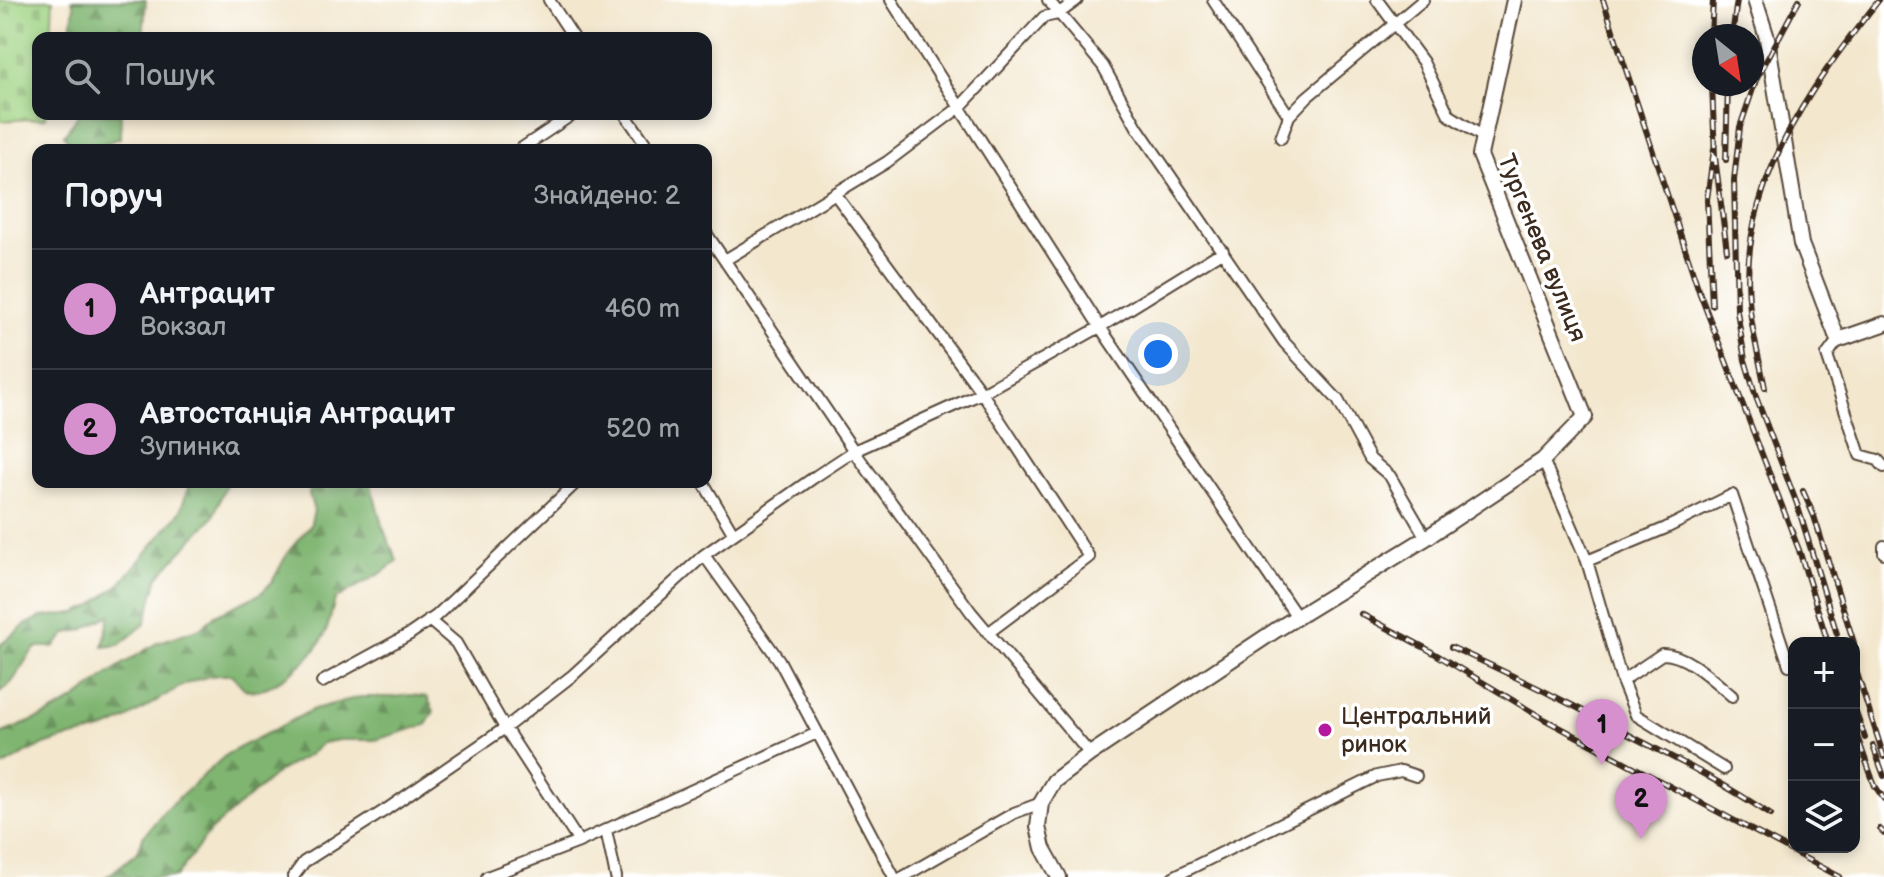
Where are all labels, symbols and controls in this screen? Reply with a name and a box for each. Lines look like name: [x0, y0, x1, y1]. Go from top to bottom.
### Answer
north arrow: [1692, 24, 1764, 96]
search box: [32, 32, 712, 120]
icon: search: [60, 54, 104, 98]
text: Пошук: [124, 58, 215, 94]
street label: Тургенева вулиця: [1491, 150, 1593, 346]
text: Поруч: [64, 176, 163, 217]
text: Знайдено: 2: [534, 181, 680, 212]
text: Антрацит: [140, 276, 275, 312]
text: 1: [85, 294, 95, 325]
text: 460 m: [604, 294, 680, 325]
text: Вокзал: [140, 312, 227, 343]
your location: [1138, 334, 1178, 374]
text: Автостанція Антрацит: [140, 396, 455, 432]
text: 2: [82, 414, 98, 445]
text: 520 m: [606, 414, 680, 445]
text: Зупинка: [140, 432, 240, 463]
map controls: [1788, 637, 1860, 853]
button: +: [1788, 637, 1860, 709]
pin: 1: [1576, 699, 1628, 765]
place label: Центральний ринок: [1341, 702, 1491, 759]
button: −: [1788, 709, 1860, 781]
marker: Центральний ринок: [1316, 721, 1334, 739]
pin: 2: [1615, 773, 1667, 839]
button: layers: [1788, 781, 1860, 853]

